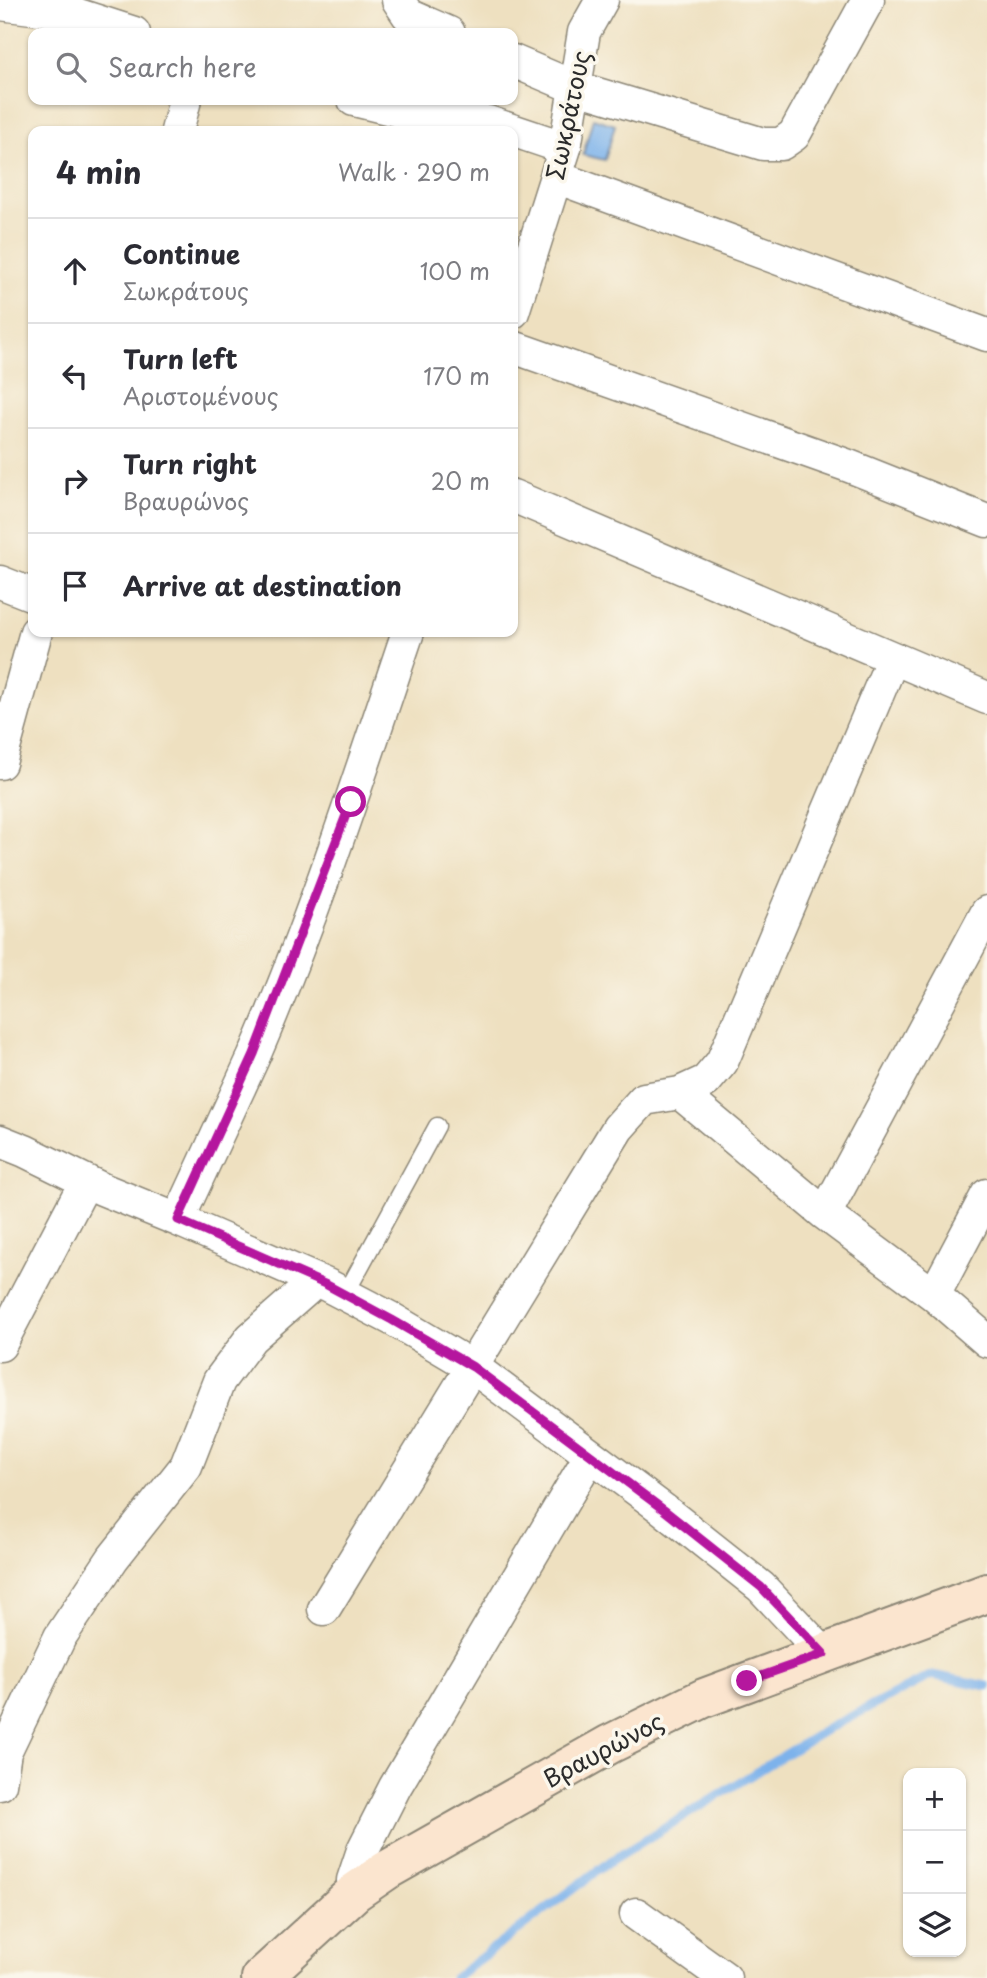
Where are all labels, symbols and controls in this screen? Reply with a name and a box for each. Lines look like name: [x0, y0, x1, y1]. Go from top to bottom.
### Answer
search box: [28, 28, 518, 105]
text: Search here: [108, 47, 257, 86]
street label: Σωκράτους: [536, 47, 598, 183]
icon: search: [52, 48, 90, 86]
text: 4 min: [56, 149, 142, 194]
text: Walk · 290 m: [338, 154, 490, 189]
text: Continue: [123, 234, 240, 273]
icon: ahead: [56, 252, 94, 290]
text: 100 m: [420, 253, 490, 288]
text: Σωκράτους: [123, 273, 249, 308]
text: Turn left: [123, 339, 238, 378]
icon: left: [56, 357, 94, 395]
text: 170 m: [423, 358, 490, 393]
text: Αριστομένους: [123, 378, 278, 413]
text: Turn right: [123, 444, 257, 483]
icon: right: [56, 462, 94, 500]
text: 20 m: [431, 463, 490, 498]
text: Βραυρώνος: [123, 483, 249, 518]
text: Arrive at destination: [123, 566, 402, 605]
icon: arrive: [56, 567, 94, 605]
route start: [335, 786, 366, 817]
route end: [731, 1665, 762, 1696]
street label: Βραυρώνος: [537, 1702, 669, 1796]
map controls: [903, 1768, 966, 1957]
button: +: [903, 1768, 966, 1831]
button: −: [903, 1831, 966, 1894]
button: layers: [903, 1894, 966, 1957]

